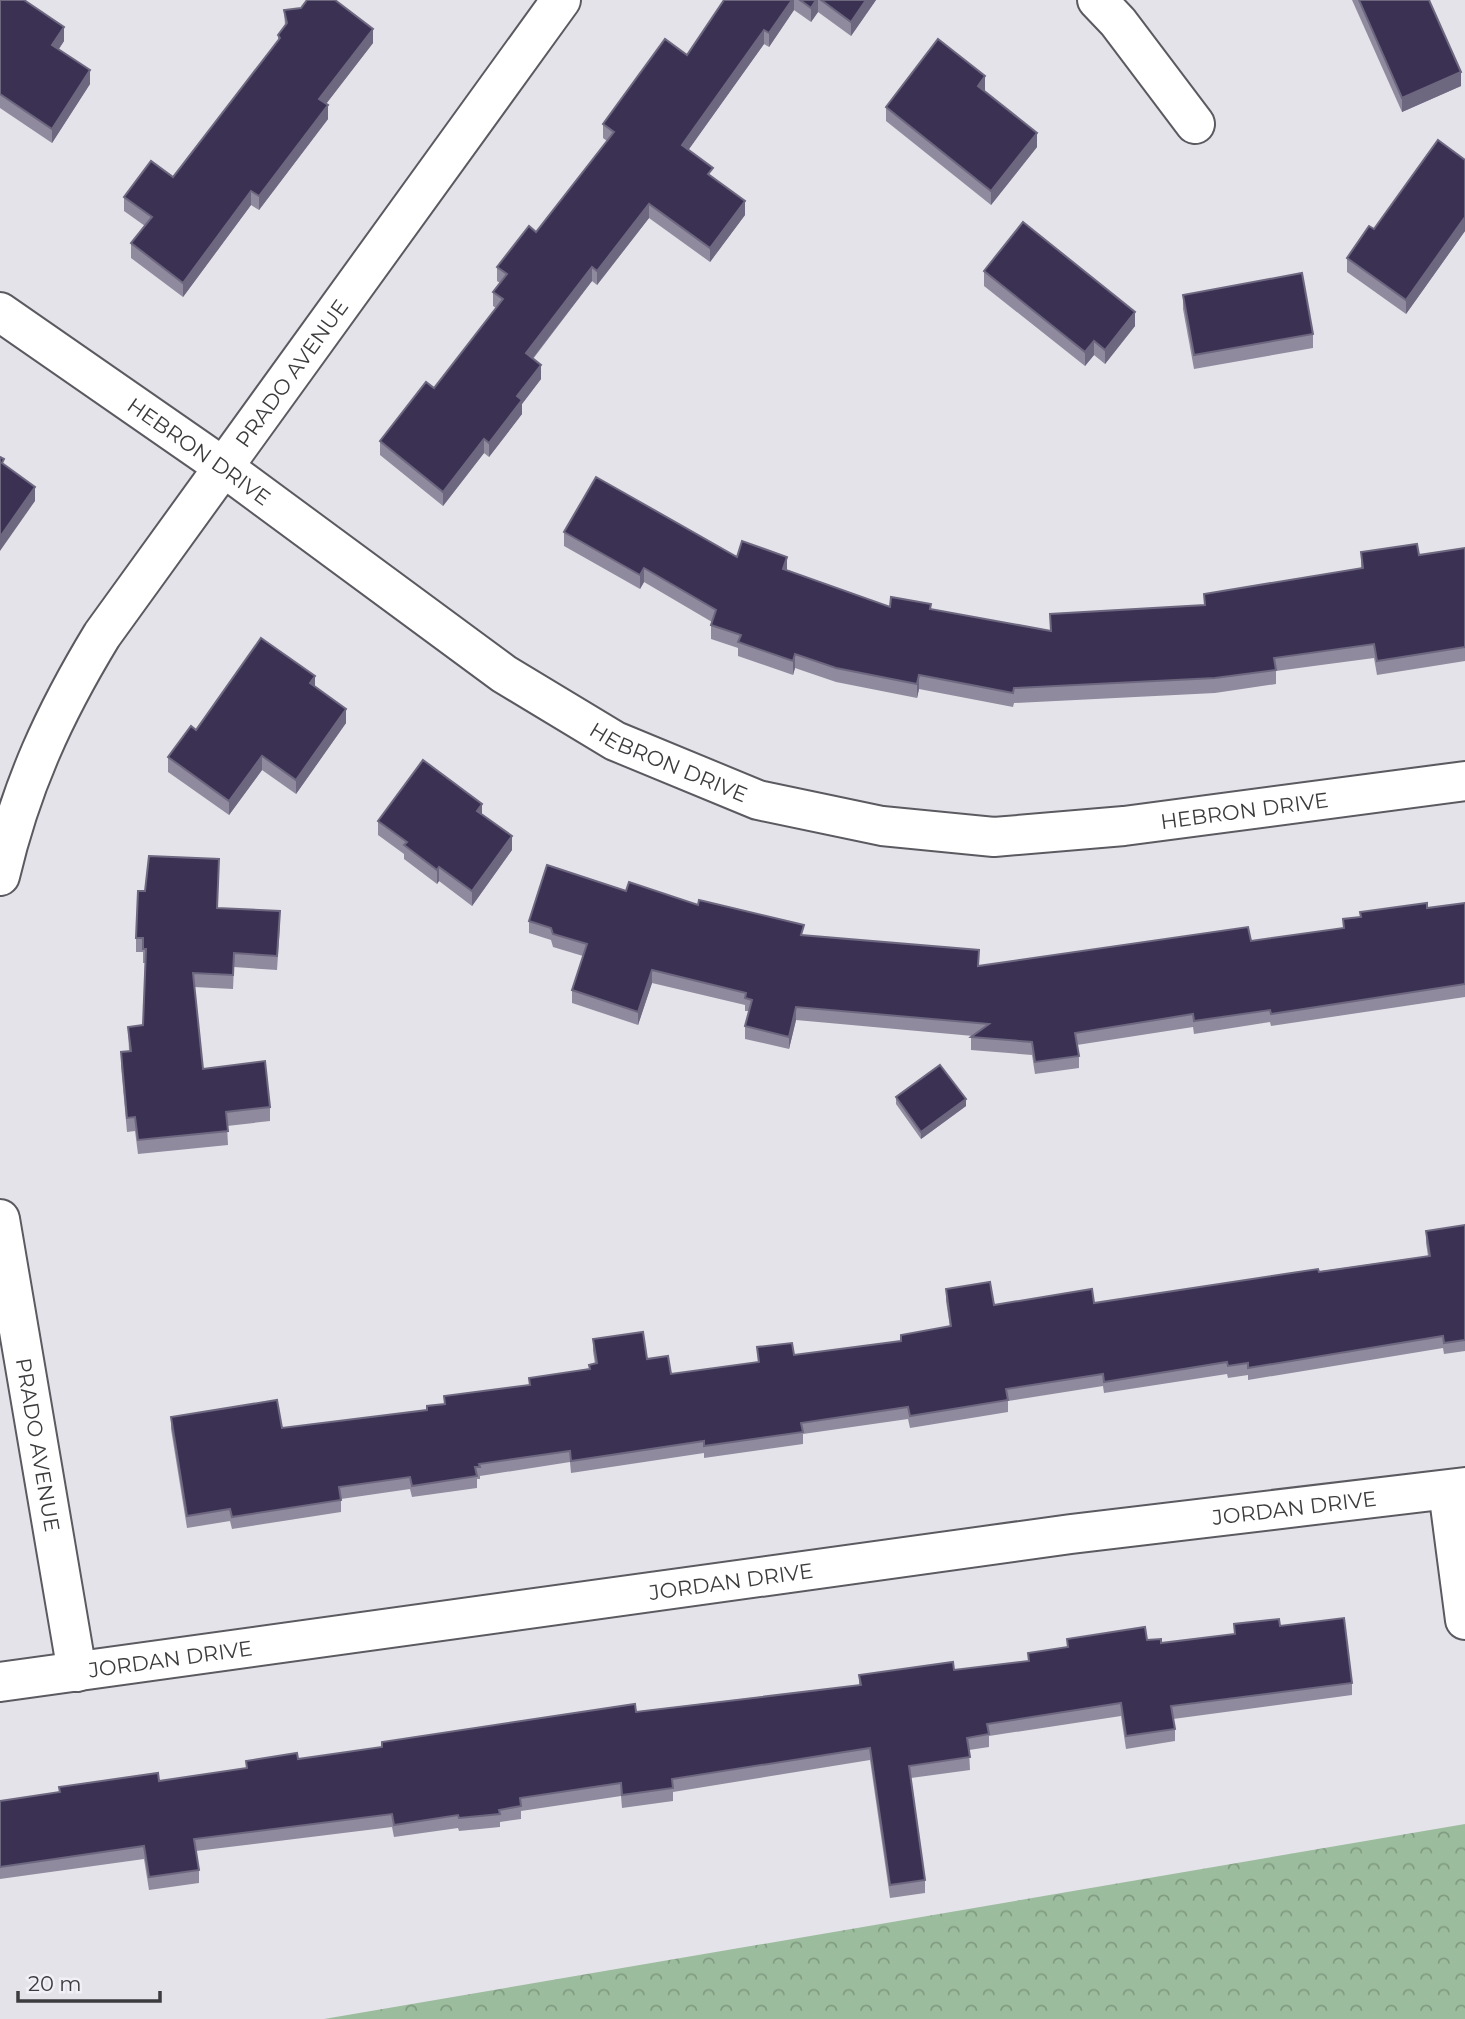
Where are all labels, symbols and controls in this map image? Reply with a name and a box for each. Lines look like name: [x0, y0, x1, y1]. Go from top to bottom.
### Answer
street label: PRADO AVENUE: [230, 294, 353, 452]
street label: HEBRON DRIVE: [123, 392, 276, 510]
street label: HEBRON DRIVE: [585, 716, 751, 807]
street label: HEBRON DRIVE: [1159, 787, 1330, 834]
street label: PRADO AVENUE: [11, 1356, 65, 1534]
street label: JORDAN DRIVE: [1210, 1485, 1378, 1530]
street label: JORDAN DRIVE: [647, 1557, 815, 1605]
street label: JORDAN DRIVE: [86, 1635, 254, 1682]
scale bar: [18, 1960, 159, 2004]
text: 20 m: [28, 1971, 82, 1996]

